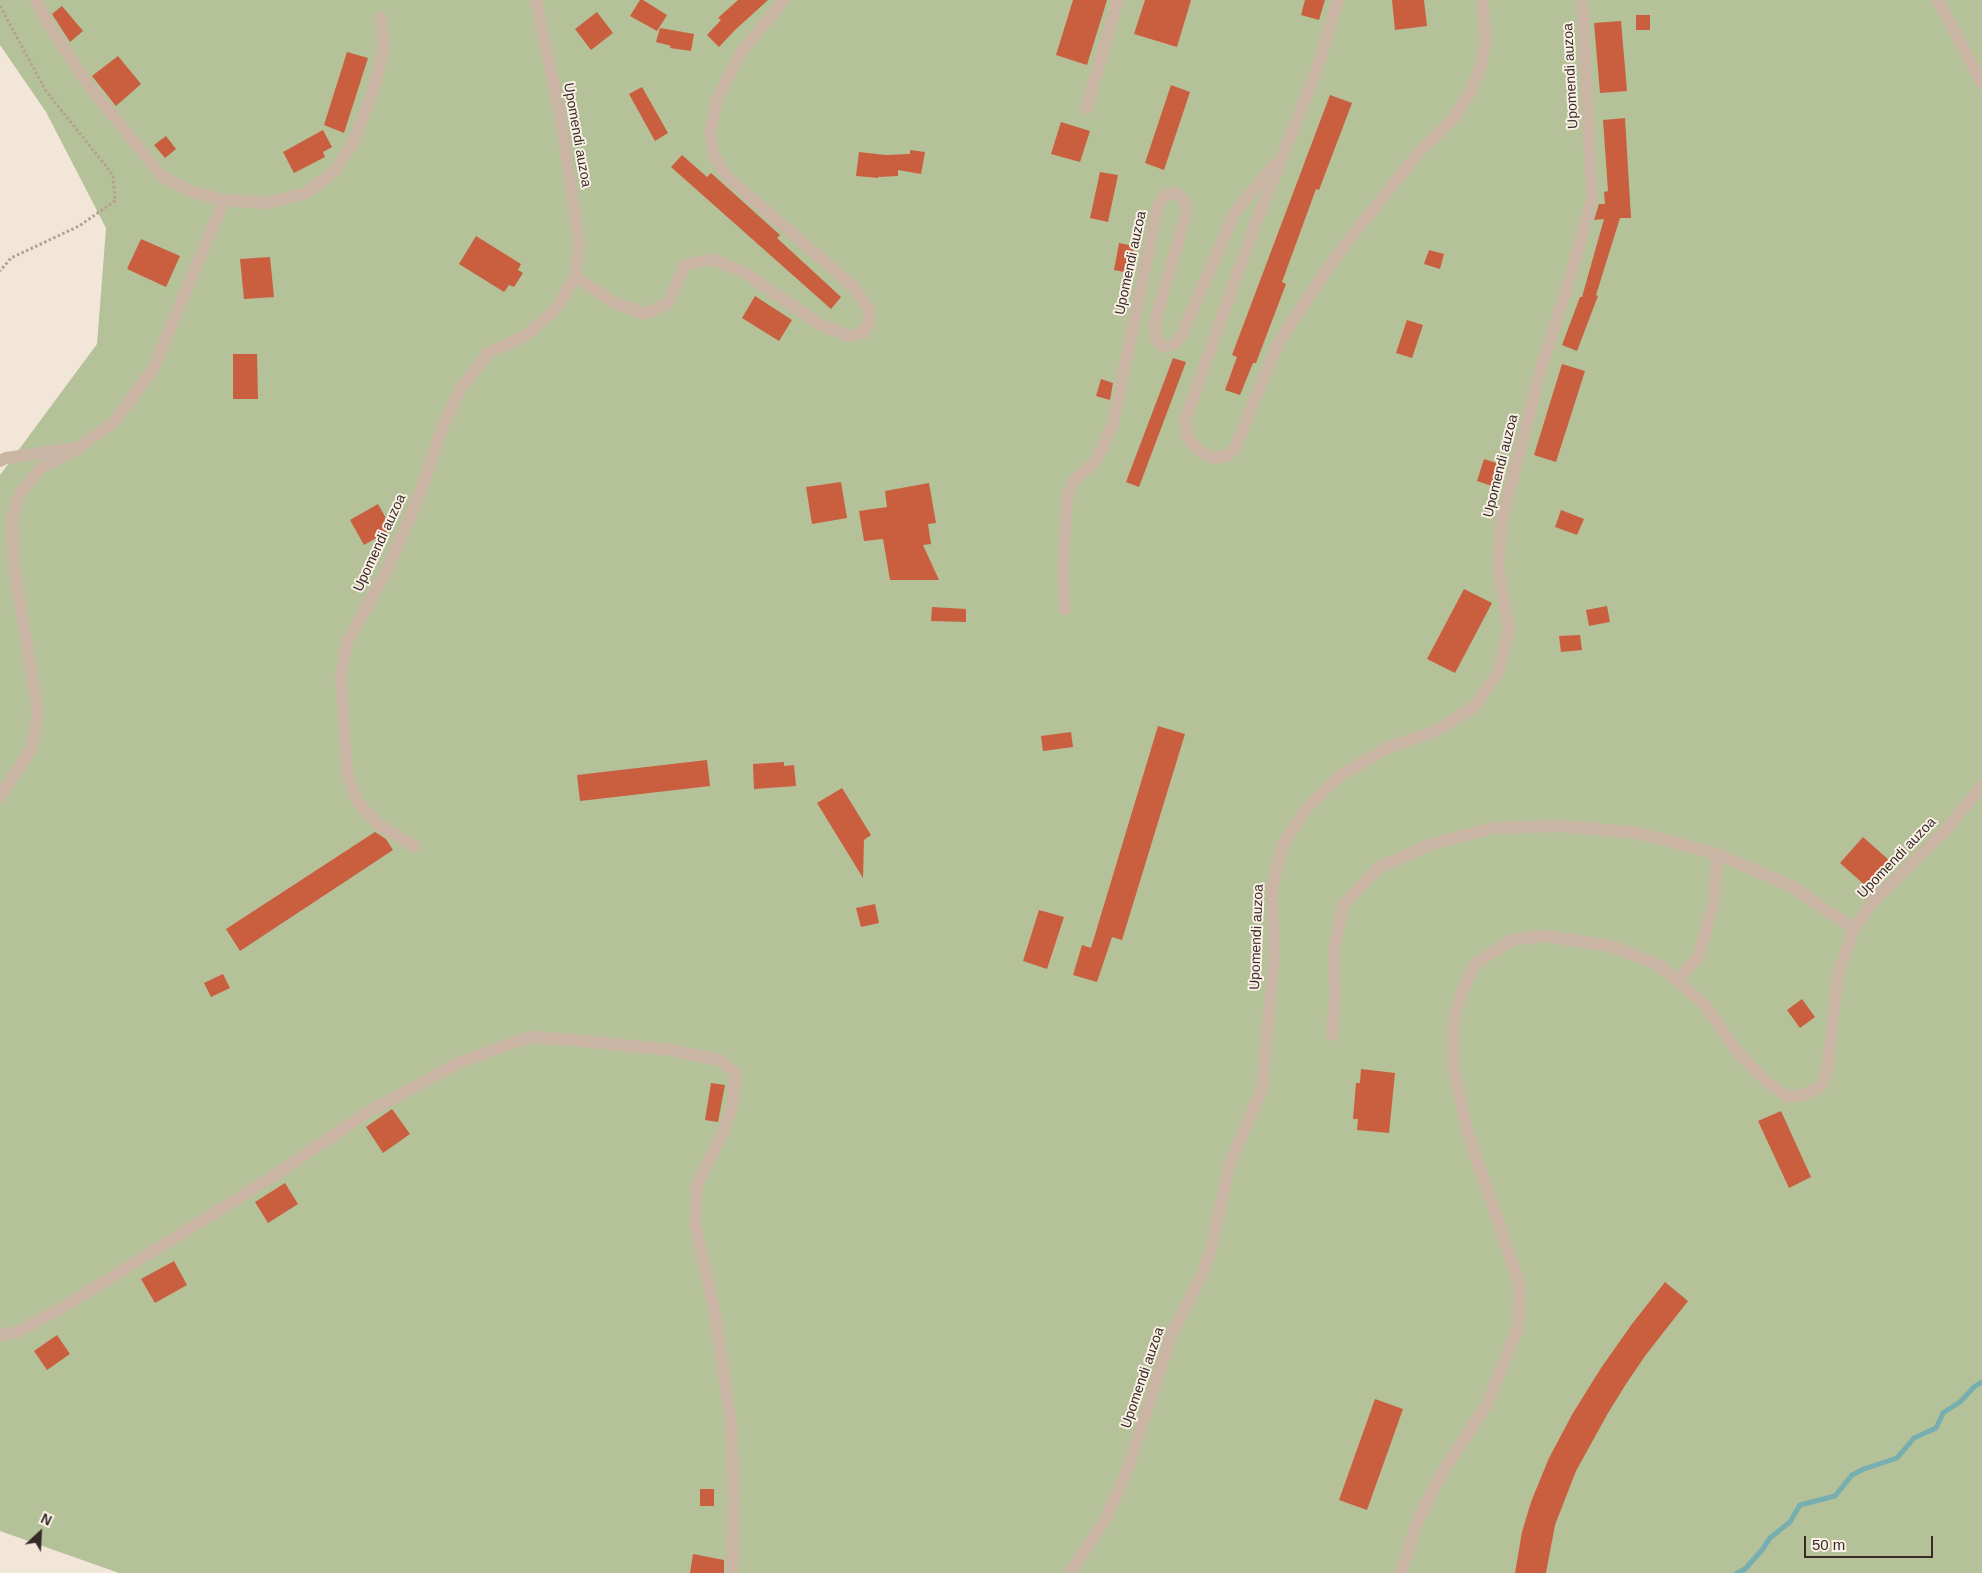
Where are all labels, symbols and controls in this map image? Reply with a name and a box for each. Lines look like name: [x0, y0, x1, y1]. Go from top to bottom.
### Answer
street label: Upomendi auzoa: [1560, 23, 1582, 129]
street label: Upomendi auzoa: [560, 81, 594, 189]
street label: Upomendi auzoa: [1112, 209, 1150, 317]
street label: Upomendi auzoa: [1480, 413, 1522, 519]
street label: Upomendi auzoa: [350, 491, 410, 595]
street label: Upomendi auzoa: [1854, 814, 1940, 902]
street label: Upomendi auzoa: [1247, 884, 1267, 990]
street label: Upomendi auzoa: [1118, 1325, 1168, 1431]
north arrow: [15, 1508, 65, 1558]
text: N: [38, 1510, 54, 1529]
scale bar: [1807, 1526, 1936, 1558]
text: 50 m: [1812, 1536, 1845, 1553]

